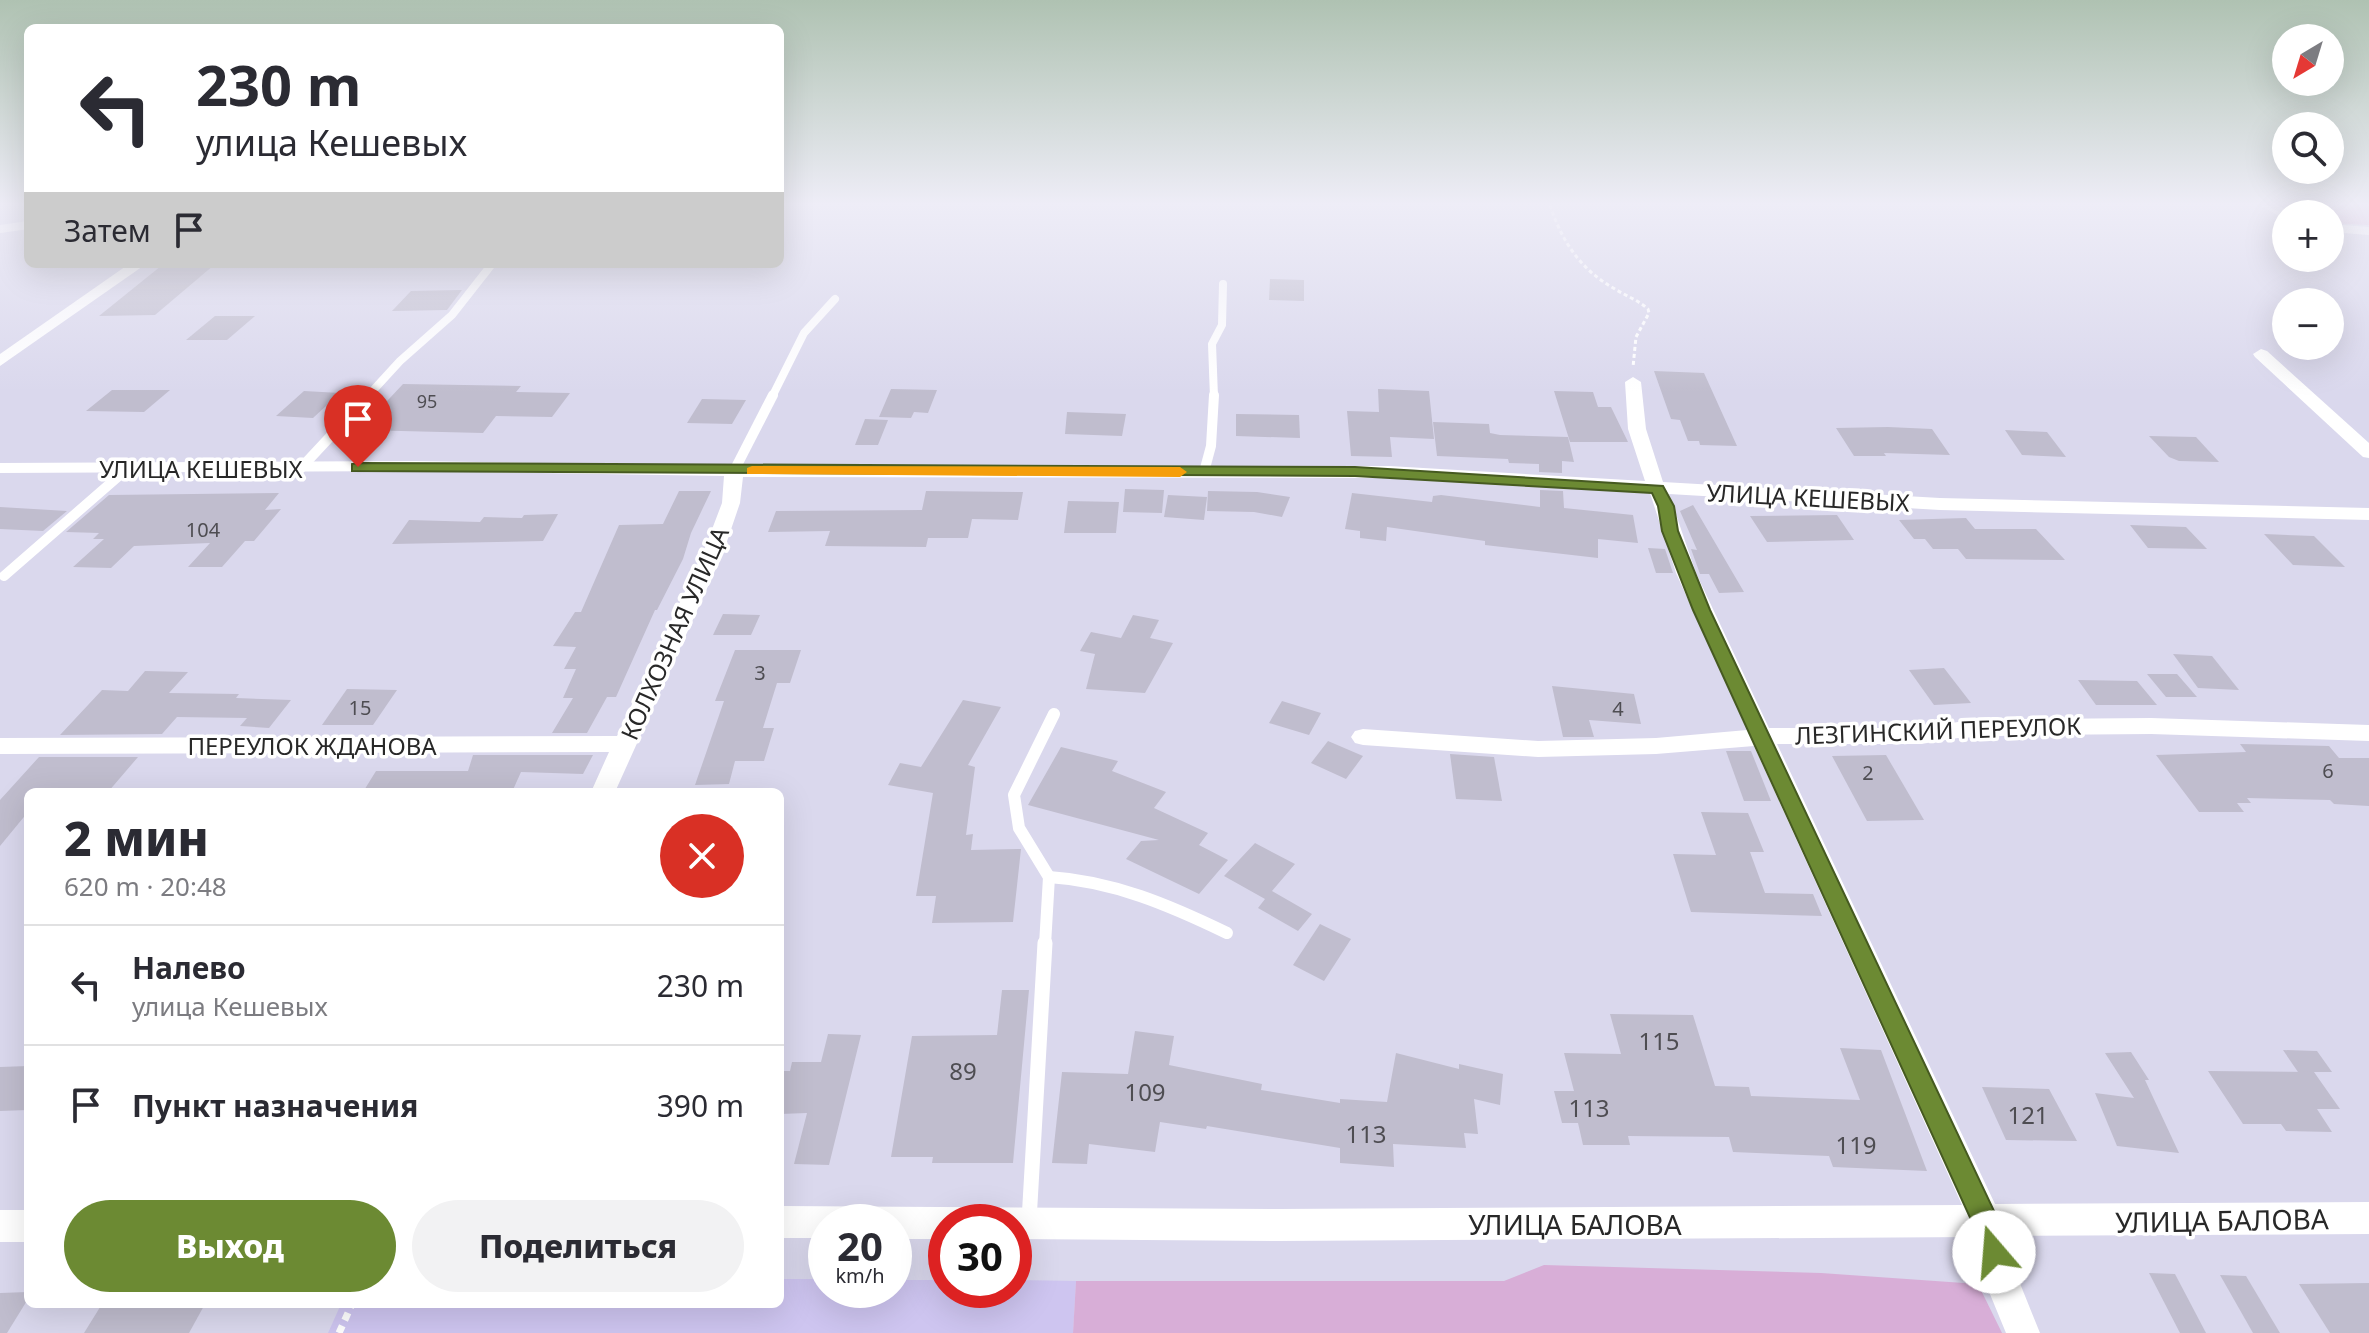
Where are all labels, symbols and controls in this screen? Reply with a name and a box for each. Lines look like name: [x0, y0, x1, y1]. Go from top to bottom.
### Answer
north arrow: [2272, 24, 2344, 96]
map controls: [2272, 24, 2344, 360]
text: 230 m: [196, 46, 361, 122]
icon: left: [64, 56, 168, 160]
button: search: [2272, 112, 2344, 184]
text: улица Кешевых: [196, 118, 467, 167]
button: +: [2272, 200, 2344, 272]
icon: arrive: [167, 208, 211, 252]
text: Затем: [64, 210, 151, 251]
button: −: [2272, 288, 2344, 360]
pin: [324, 385, 392, 467]
house number: 95: [417, 389, 437, 413]
icon: arrive: [336, 397, 380, 441]
street label: УЛИЦА КЕШЕВЫХ: [99, 452, 303, 485]
street label: УЛИЦА КЕШЕВЫХ: [1706, 475, 1910, 519]
house number: 104: [186, 516, 221, 543]
street label: КОЛХОЗНАЯ УЛИЦА: [612, 521, 736, 745]
house number: 3: [754, 659, 766, 686]
house number: 15: [349, 694, 371, 721]
house number: 4: [1612, 695, 1624, 722]
street label: ЛЕЗГИНСКИЙ ПЕРЕУЛОК: [1794, 709, 2082, 751]
street label: ПЕРЕУЛОК ЖДАНОВА: [187, 729, 437, 762]
house number: 6: [2322, 757, 2334, 784]
house number: 2: [1862, 759, 1874, 786]
text: 2 мин: [64, 805, 209, 870]
button: close: [660, 814, 744, 898]
text: 620 m · 20:48: [64, 868, 227, 904]
text: Налево: [132, 947, 246, 988]
icon: left: [64, 963, 108, 1007]
text: 230 m: [657, 965, 744, 1006]
text: улица Кешевых: [132, 988, 328, 1024]
house number: 115: [1638, 1024, 1680, 1057]
house number: 89: [949, 1054, 977, 1087]
house number: 109: [1124, 1075, 1166, 1108]
icon: arrive: [64, 1083, 108, 1127]
text: Пункт назначения: [132, 1085, 418, 1126]
text: 390 m: [657, 1085, 744, 1126]
house number: 113: [1568, 1091, 1610, 1124]
house number: 121: [2007, 1098, 2049, 1131]
house number: 113: [1345, 1117, 1387, 1150]
house number: 119: [1835, 1128, 1877, 1161]
street label: УЛИЦА БАЛОВА: [2115, 1199, 2329, 1241]
button: Выход: [64, 1200, 396, 1292]
button: Поделиться: [412, 1200, 744, 1292]
speed limit sign: 30: [928, 1204, 1032, 1308]
street label: УЛИЦА БАЛОВА: [1468, 1205, 1682, 1243]
position arrow: [1952, 1210, 2036, 1294]
text: 20: [837, 1218, 883, 1273]
text: km/h: [835, 1262, 885, 1289]

